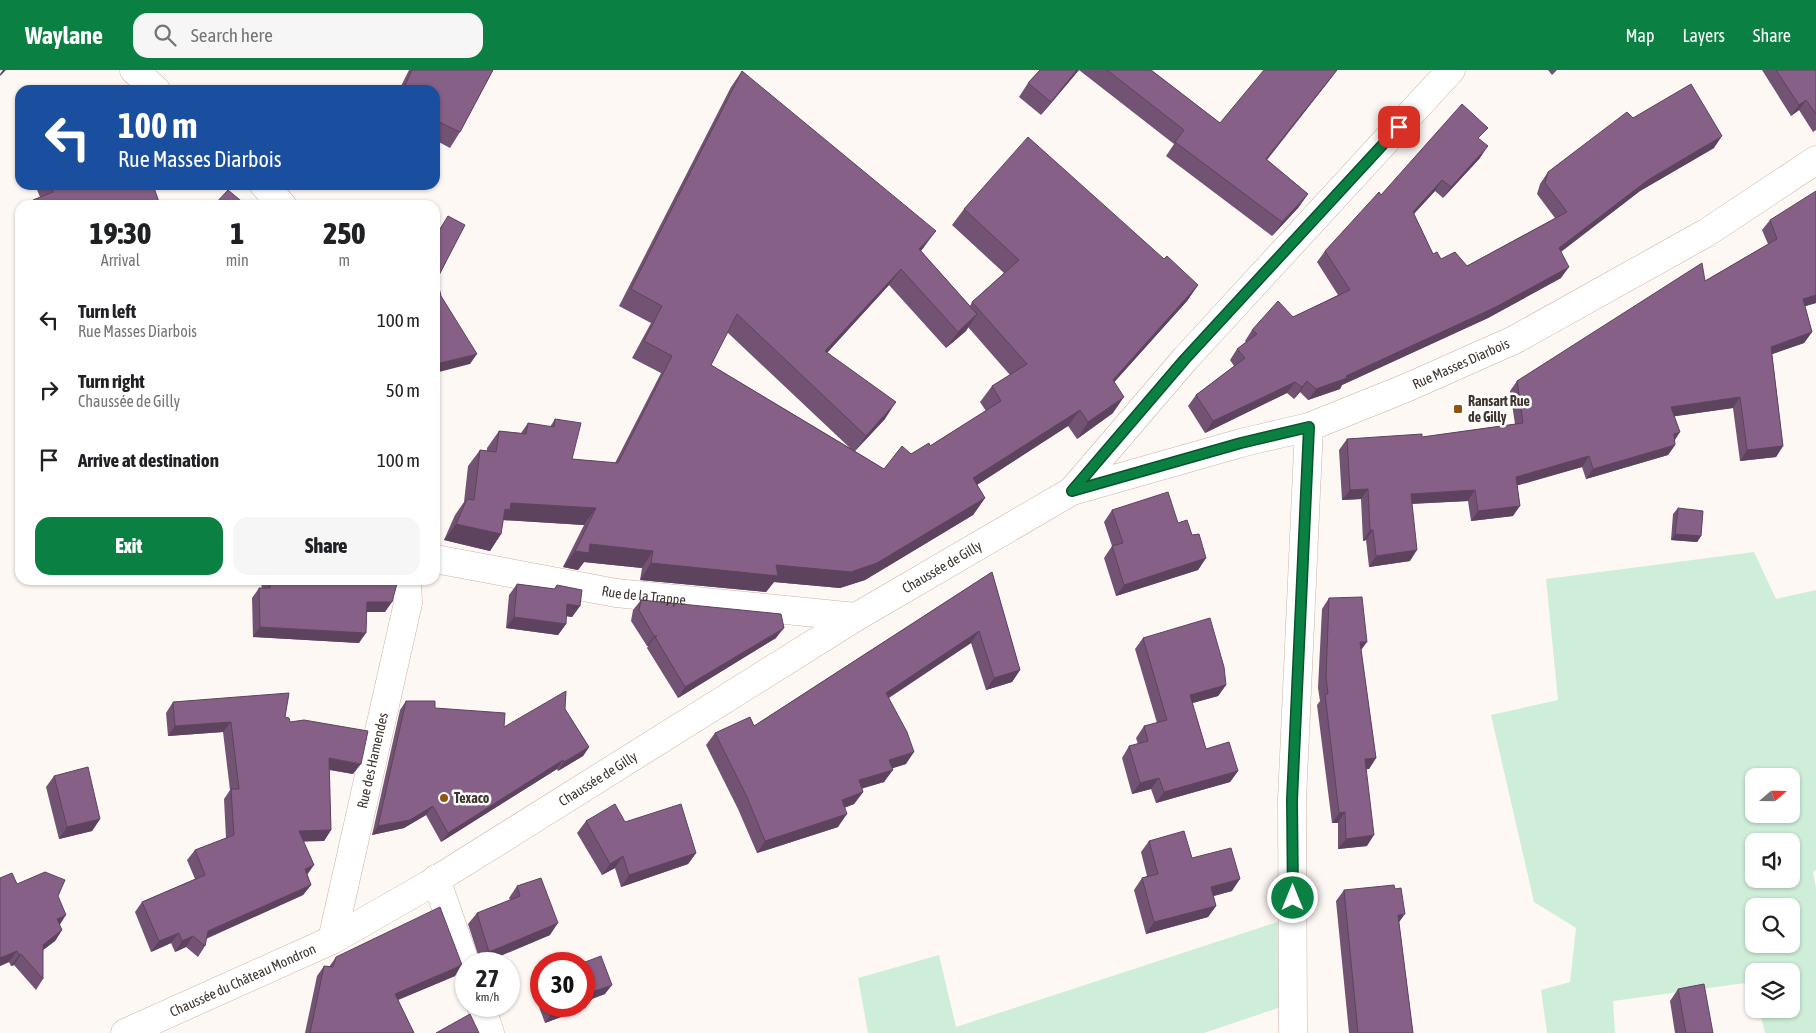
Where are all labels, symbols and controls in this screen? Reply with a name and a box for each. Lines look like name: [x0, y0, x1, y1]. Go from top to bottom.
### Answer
search box: [133, 13, 483, 58]
icon: search: [151, 21, 179, 49]
text: Waylane: [25, 22, 103, 49]
text: Search here: [191, 24, 273, 46]
text: Map: [1625, 25, 1654, 46]
text: Layers: [1682, 25, 1725, 46]
text: Share: [1753, 25, 1791, 46]
icon: left: [35, 105, 100, 170]
text: 100 m: [118, 105, 197, 145]
pin: [1378, 106, 1420, 148]
icon: arrive: [1385, 113, 1413, 141]
text: Rue Masses Diarbois: [118, 146, 282, 172]
text: 19:30: [89, 216, 151, 250]
text: 1: [230, 216, 244, 250]
text: 250: [323, 216, 365, 250]
text: Arrival: [101, 251, 140, 269]
text: min: [226, 251, 249, 269]
text: m: [339, 251, 350, 269]
text: Turn left: [78, 300, 136, 322]
icon: left: [35, 306, 63, 334]
text: 100 m: [377, 309, 420, 331]
text: Rue Masses Diarbois: [78, 322, 197, 340]
street label: Rue Masses Diarbois: [1410, 335, 1512, 392]
text: Turn right: [78, 370, 145, 392]
icon: right: [35, 376, 63, 404]
text: 50 m: [386, 379, 420, 401]
text: Chaussée de Gilly: [78, 392, 180, 410]
place label: Ransart Rue de Gilly: [1468, 393, 1530, 425]
marker: Ransart Rue de Gilly: [1452, 403, 1464, 415]
icon: arrive: [35, 446, 63, 474]
text: Arrive at destination: [78, 449, 219, 471]
text: 100 m: [377, 449, 420, 471]
button: Exit: [35, 517, 223, 575]
button: Share: [233, 517, 420, 575]
street label: Chaussée de Gilly: [899, 537, 985, 596]
street label: Rue de la Trappe: [600, 582, 687, 608]
street label: Rue des Hamendes: [354, 711, 391, 810]
street label: Chaussée de Gilly: [556, 748, 640, 809]
north arrow: [1745, 768, 1800, 822]
map controls: [1745, 768, 1800, 1018]
place label: Texaco: [454, 790, 490, 806]
marker: Texaco: [438, 792, 450, 804]
button: sound: [1745, 833, 1800, 888]
position arrow: [1266, 871, 1318, 923]
button: search: [1745, 898, 1800, 953]
street label: Chaussée du Château Mondron: [167, 940, 318, 1020]
speed limit sign: 30: [530, 952, 595, 1017]
button: layers: [1745, 963, 1800, 1018]
text: 27: [476, 964, 499, 992]
text: km/h: [476, 990, 499, 1004]

